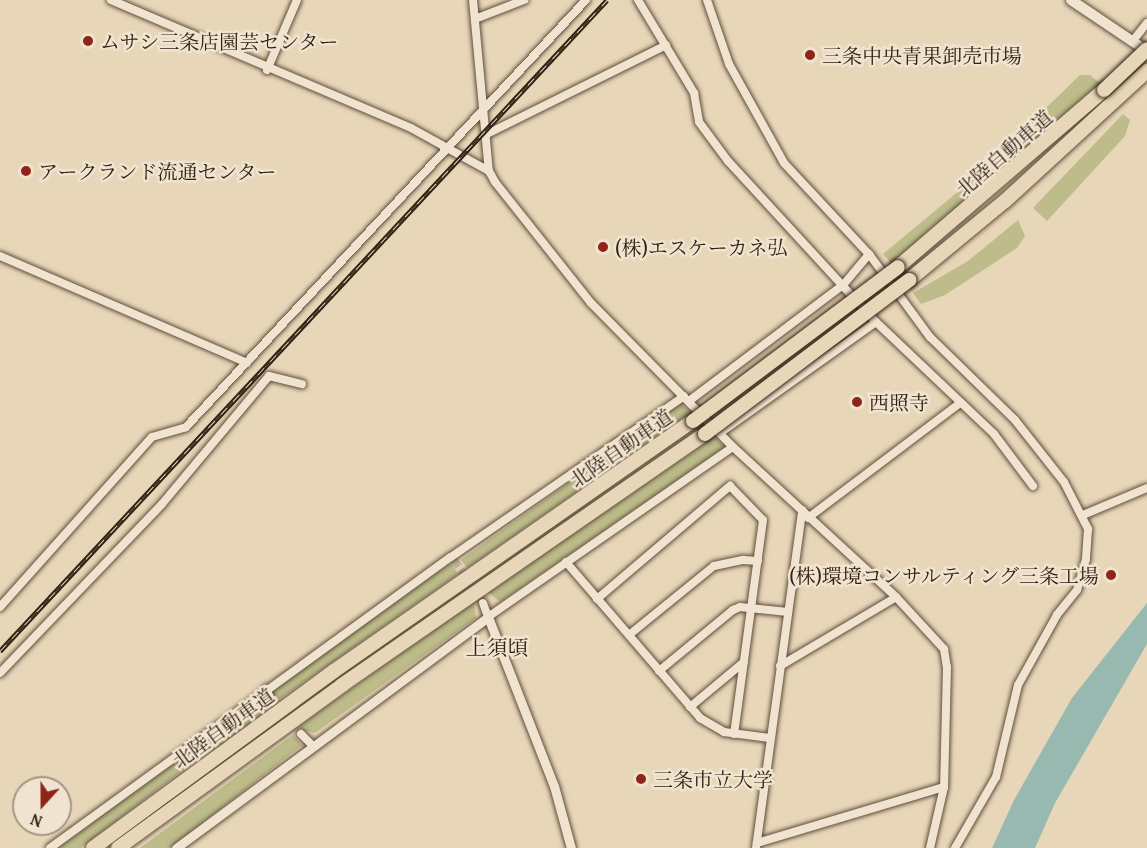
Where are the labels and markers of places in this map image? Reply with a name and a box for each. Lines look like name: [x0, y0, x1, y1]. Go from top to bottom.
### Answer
place label: ムサシ三条店園芸センター: [100, 29, 340, 53]
marker: ムサシ三条店園芸センター: [81, 34, 95, 48]
place label: 三条中央青果卸売市場: [822, 43, 1022, 67]
marker: 三条中央青果卸売市場: [803, 48, 817, 62]
place label: アークランド流通センター: [38, 159, 277, 183]
marker: アークランド流通センター: [19, 164, 33, 178]
place label: (株)エスケーカネ弘: [615, 235, 788, 259]
marker: (株)エスケーカネ弘: [596, 240, 610, 254]
place label: 西照寺: [869, 390, 929, 414]
marker: 西照寺: [850, 395, 864, 409]
place label: (株)環境コンサルティング三条工場: [786, 563, 1099, 587]
marker: (株)環境コンサルティング三条工場: [1104, 568, 1118, 582]
place label: 三条市立大学: [653, 767, 773, 791]
marker: 三条市立大学: [634, 772, 648, 786]

